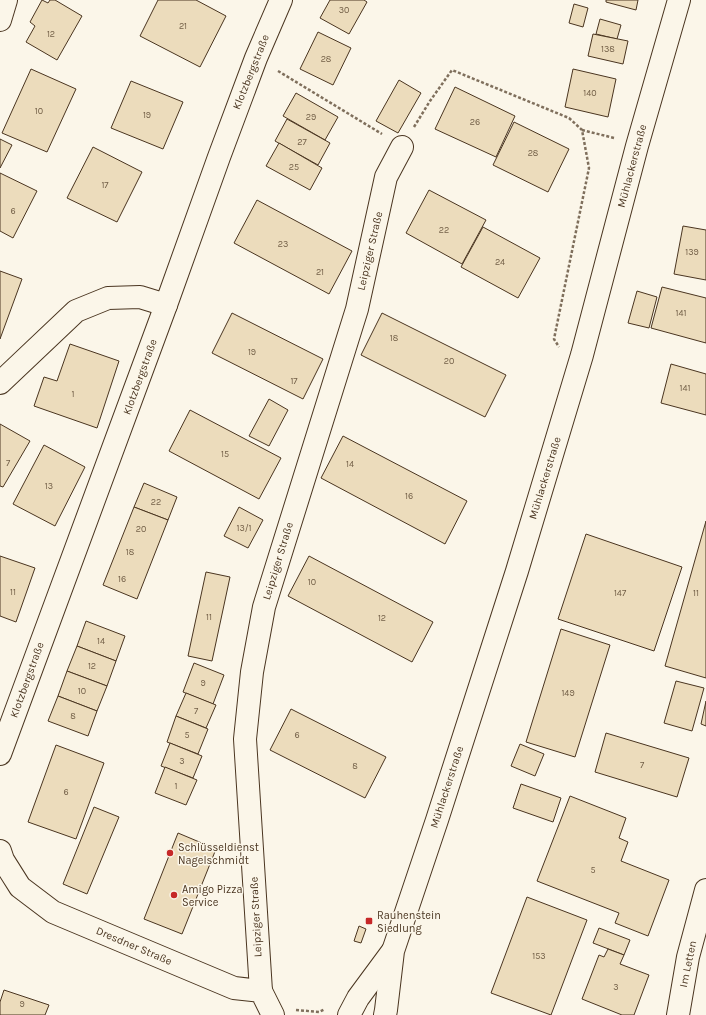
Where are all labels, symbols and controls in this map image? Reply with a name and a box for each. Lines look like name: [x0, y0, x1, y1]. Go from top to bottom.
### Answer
house number: 30: [339, 5, 349, 15]
house number: 21: [179, 21, 187, 31]
house number: 12: [47, 29, 55, 39]
street label: Klotzbergstraße: [230, 32, 272, 111]
house number: 138: [601, 44, 615, 54]
house number: 28: [321, 54, 332, 64]
house number: 140: [583, 88, 597, 98]
house number: 10: [35, 106, 43, 116]
house number: 19: [143, 110, 151, 120]
house number: 29: [306, 112, 316, 122]
house number: 26: [470, 117, 480, 127]
street label: Mühlackerstraße: [615, 123, 649, 209]
house number: 27: [297, 137, 307, 147]
house number: 28: [528, 148, 539, 158]
house number: 25: [289, 162, 299, 172]
house number: 17: [101, 180, 109, 190]
house number: 6: [10, 206, 16, 216]
street label: Leipziger Straße: [355, 210, 385, 292]
house number: 22: [439, 225, 449, 235]
house number: 23: [278, 239, 288, 249]
house number: 139: [685, 247, 699, 257]
house number: 24: [495, 257, 505, 267]
house number: 21: [316, 267, 324, 277]
house number: 141: [676, 308, 687, 318]
house number: 18: [390, 333, 399, 343]
street label: Klotzbergstraße: [120, 337, 160, 417]
house number: 19: [248, 347, 256, 357]
house number: 20: [444, 356, 454, 366]
house number: 17: [290, 376, 298, 386]
house number: 141: [680, 383, 691, 393]
house number: 1: [72, 389, 75, 399]
street label: Mühlackerstraße: [526, 435, 564, 521]
house number: 15: [221, 449, 229, 459]
house number: 7: [6, 458, 11, 468]
house number: 14: [346, 459, 354, 469]
house number: 13: [45, 481, 53, 491]
house number: 16: [405, 491, 413, 501]
house number: 22: [151, 497, 161, 507]
street label: Leipziger Straße: [260, 520, 296, 601]
house number: 13/1: [236, 523, 252, 533]
house number: 20: [136, 524, 146, 534]
house number: 18: [126, 547, 135, 557]
house number: 16: [118, 574, 126, 584]
house number: 10: [308, 577, 316, 587]
house number: 11: [10, 587, 16, 597]
house number: 147: [614, 588, 627, 598]
house number: 11: [693, 588, 699, 598]
house number: 11: [206, 612, 212, 622]
house number: 12: [378, 613, 386, 623]
house number: 14: [97, 636, 105, 646]
street label: Klotzbergstraße: [7, 640, 47, 720]
house number: 12: [88, 661, 96, 671]
house number: 9: [200, 678, 206, 688]
house number: 10: [78, 686, 86, 696]
house number: 149: [561, 688, 575, 698]
house number: 7: [194, 706, 199, 716]
house number: 8: [70, 711, 76, 721]
house number: 5: [184, 730, 190, 740]
house number: 6: [294, 730, 300, 740]
street label: Mühlackerstraße: [428, 744, 467, 830]
house number: 3: [179, 756, 185, 766]
house number: 7: [640, 760, 645, 770]
house number: 8: [352, 761, 358, 771]
house number: 1: [175, 781, 178, 791]
house number: 6: [63, 787, 69, 797]
place label: Schlüsseldienst Nagelschmidt: [178, 841, 259, 867]
marker: Schlüsseldienst Nagelschmidt: [165, 848, 175, 858]
house number: 5: [590, 865, 596, 875]
street label: Leipziger Straße: [247, 876, 265, 958]
place label: Amigo Pizza Service: [182, 883, 243, 909]
marker: Amigo Pizza Service: [169, 890, 179, 900]
place label: Rauhenstein Siedlung: [377, 909, 441, 935]
marker: Rauhenstein Siedlung: [364, 916, 374, 926]
street label: Dresdner Straße: [94, 924, 174, 968]
street label: Im Letten: [677, 939, 699, 989]
house number: 153: [532, 951, 546, 961]
house number: 3: [613, 982, 619, 992]
house number: 9: [19, 999, 25, 1009]

